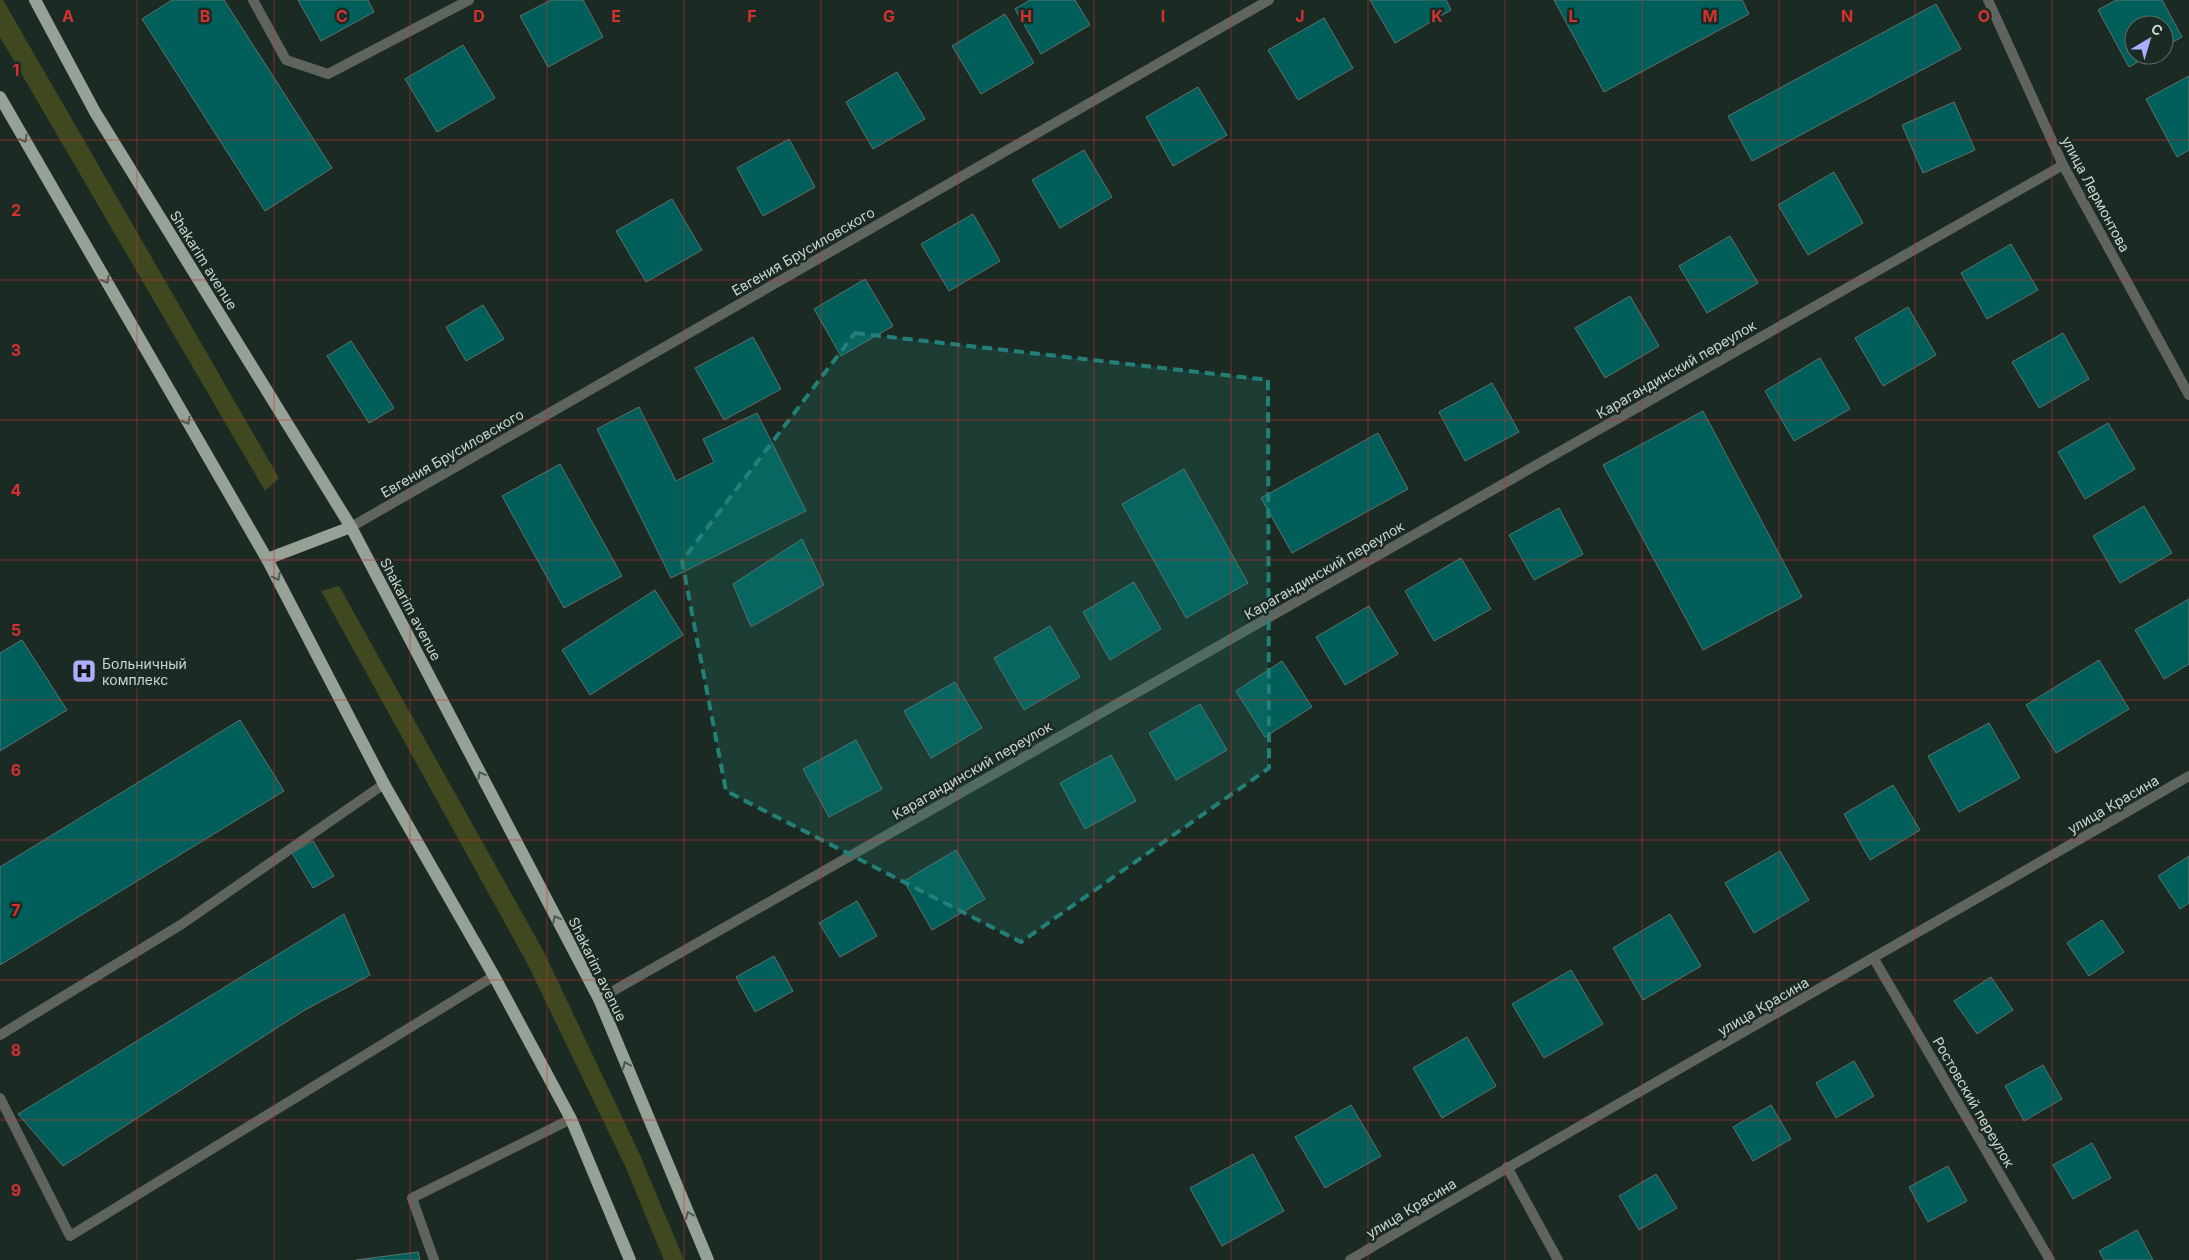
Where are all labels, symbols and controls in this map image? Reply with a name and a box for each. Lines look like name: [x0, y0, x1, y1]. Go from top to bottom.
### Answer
text: A: [62, 6, 74, 26]
text: B: [200, 6, 210, 26]
text: C: [336, 6, 348, 26]
text: D: [473, 6, 485, 26]
text: E: [611, 6, 621, 26]
text: F: [747, 6, 757, 26]
text: G: [883, 6, 895, 26]
text: H: [1020, 6, 1032, 26]
text: I: [1161, 6, 1165, 26]
text: J: [1295, 6, 1305, 26]
text: K: [1431, 6, 1443, 26]
text: L: [1568, 6, 1578, 26]
text: M: [1703, 6, 1717, 26]
text: N: [1841, 6, 1853, 26]
text: O: [1978, 6, 1990, 26]
north arrow: [2124, 15, 2174, 65]
text: С: [2148, 19, 2167, 39]
text: 1: [13, 60, 19, 80]
street label: улица Лермонтова: [2058, 133, 2134, 255]
one-way arrow: [18, 134, 28, 143]
text: 2: [11, 200, 21, 220]
street label: Евгения Брусиловского: [729, 203, 877, 299]
street label: Shakarim avenue: [167, 207, 241, 313]
one-way arrow: [99, 275, 109, 284]
street label: Карагандинский переулок: [1593, 316, 1759, 422]
text: 3: [11, 340, 21, 360]
street label: Евгения Брусиловского: [378, 405, 526, 501]
one-way arrow: [181, 415, 191, 424]
text: 4: [11, 480, 22, 500]
street label: Карагандинский переулок: [1241, 517, 1407, 623]
street label: Shakarim avenue: [377, 555, 445, 663]
one-way arrow: [271, 572, 281, 581]
text: 5: [11, 620, 21, 640]
place label: Больничный комплекс: [102, 655, 187, 688]
hospital icon: Больничный комплекс: [71, 658, 97, 684]
street label: Карагандинский переулок: [889, 717, 1055, 823]
text: 6: [11, 760, 21, 780]
one-way arrow: [477, 771, 487, 780]
street label: улица Красина: [2065, 771, 2161, 837]
text: 7: [11, 900, 21, 920]
street label: Shakarim avenue: [565, 914, 631, 1024]
one-way arrow: [552, 915, 562, 924]
street label: улица Красина: [1715, 973, 1811, 1039]
street label: Ростовский переулок: [1930, 1034, 2019, 1171]
text: 8: [11, 1040, 21, 1060]
one-way arrow: [622, 1061, 633, 1070]
street label: улица Красина: [1363, 1174, 1459, 1242]
text: 9: [11, 1180, 21, 1200]
one-way arrow: [684, 1211, 695, 1220]

